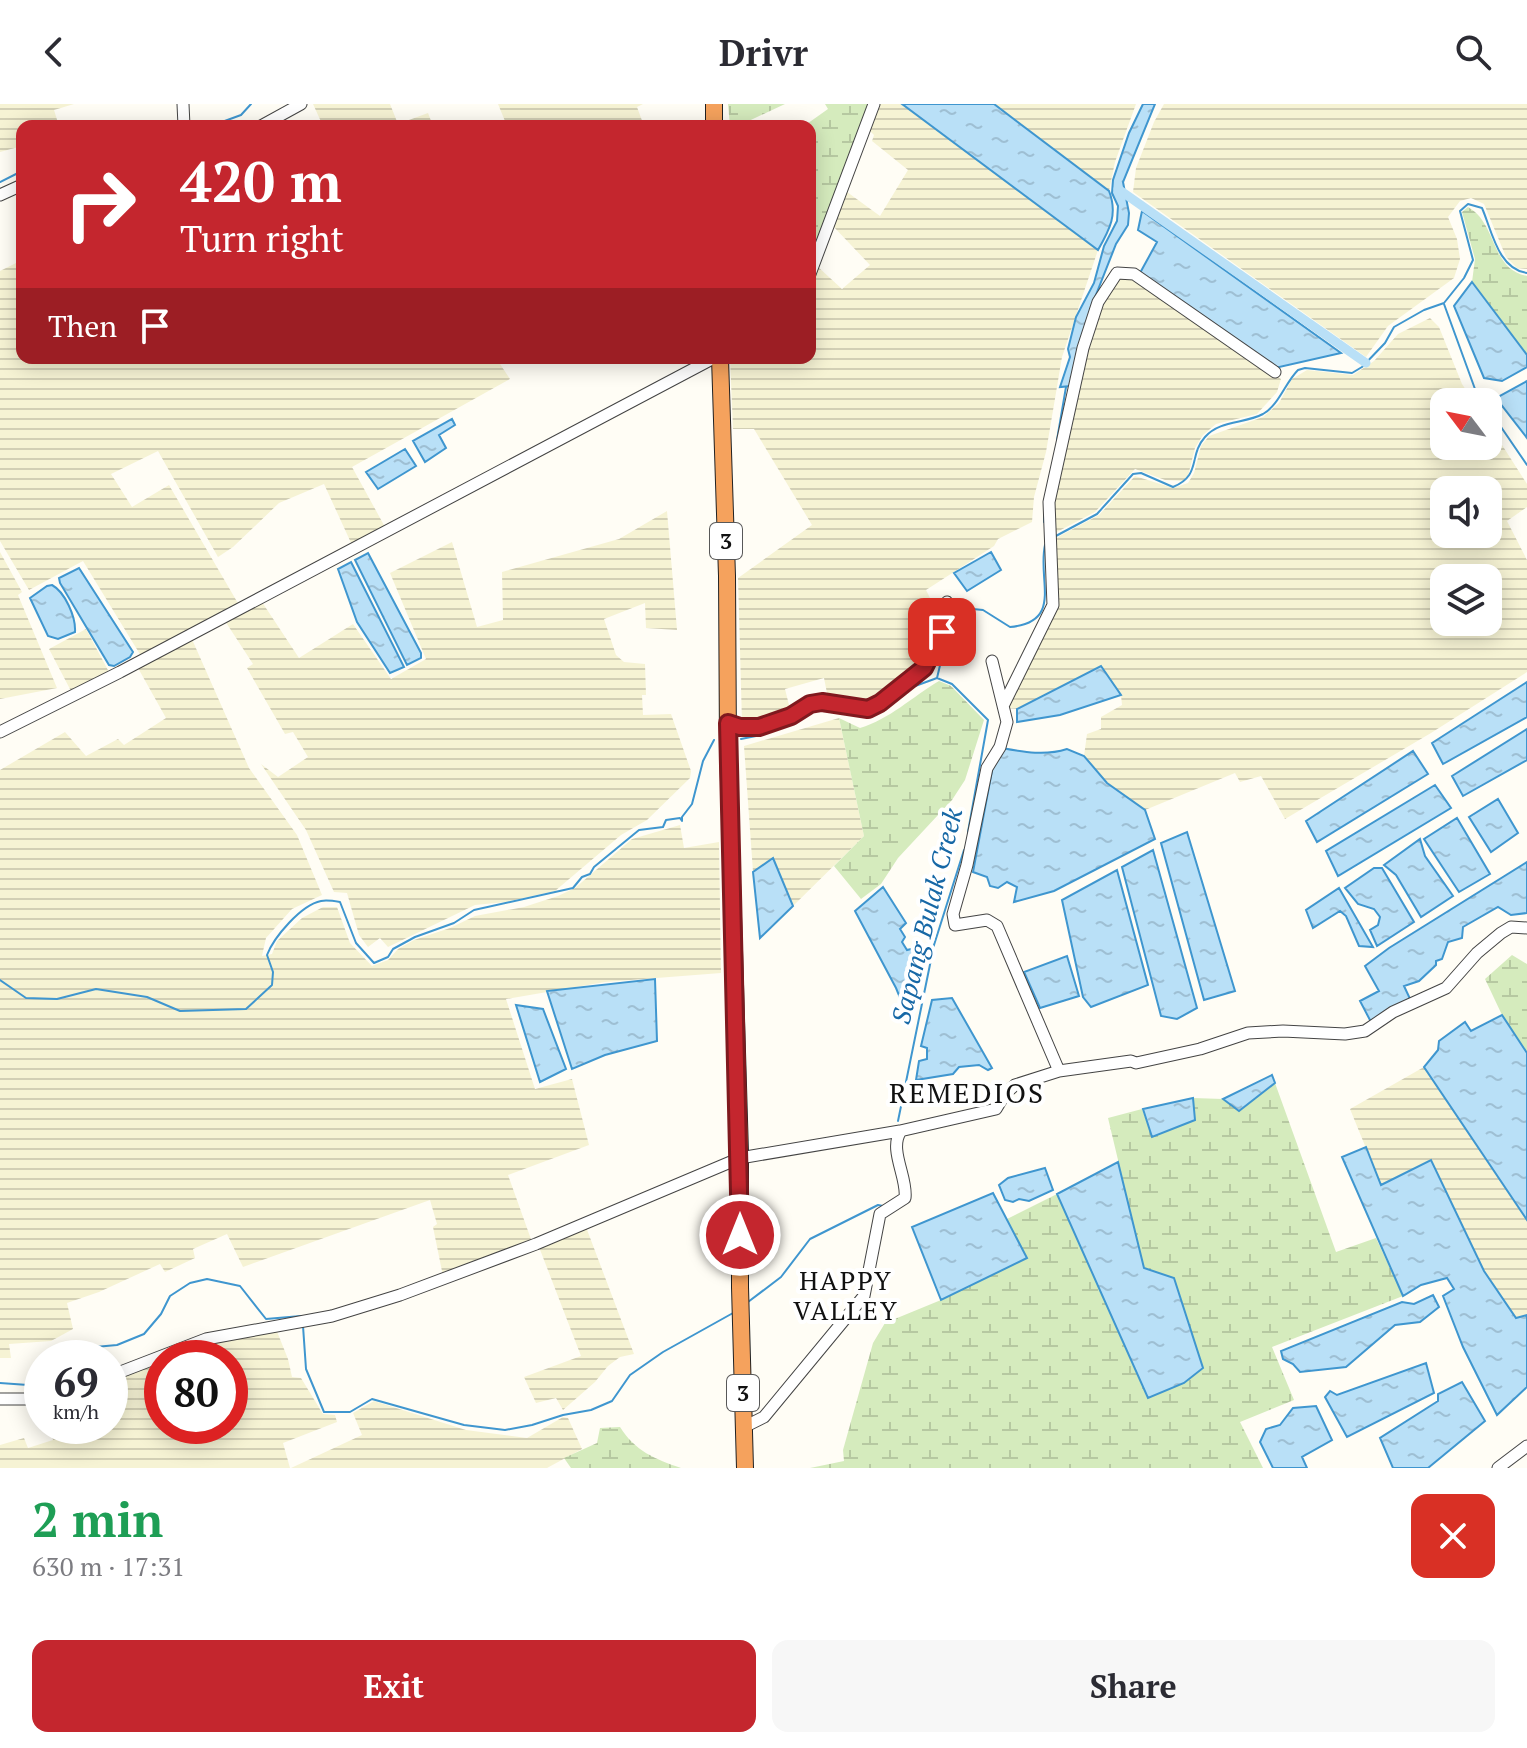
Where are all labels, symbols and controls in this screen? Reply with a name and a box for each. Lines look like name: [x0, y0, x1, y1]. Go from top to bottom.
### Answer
text: Drivr: [719, 29, 808, 76]
icon: back: [32, 30, 76, 74]
icon: search: [1451, 30, 1495, 74]
text: 420 m: [180, 144, 342, 218]
icon: right: [48, 152, 152, 256]
text: Turn right: [180, 215, 344, 262]
icon: arrive: [133, 304, 177, 348]
text: Then: [48, 306, 117, 346]
north arrow: [1430, 388, 1502, 460]
map controls: [1430, 388, 1502, 636]
button: sound: [1430, 476, 1502, 548]
road number: 3: [710, 523, 742, 559]
button: layers: [1430, 564, 1502, 636]
pin: [908, 598, 976, 666]
icon: arrive: [920, 610, 964, 654]
water label: Sapang Bulak Creek: [883, 804, 969, 1027]
district label: REMEDIOS: [889, 1074, 1045, 1111]
position arrow: [698, 1193, 782, 1277]
district label: HAPPY VALLEY: [793, 1263, 899, 1327]
speed limit sign: 80: [144, 1340, 248, 1444]
text: 69: [53, 1355, 99, 1408]
road number: 3: [727, 1375, 759, 1411]
text: km/h: [53, 1398, 99, 1425]
text: 2 min: [32, 1487, 163, 1551]
button: close: [1411, 1494, 1495, 1578]
text: 630 m · 17:31: [32, 1549, 185, 1583]
button: Exit: [32, 1640, 756, 1732]
button: Share: [772, 1640, 1495, 1732]

